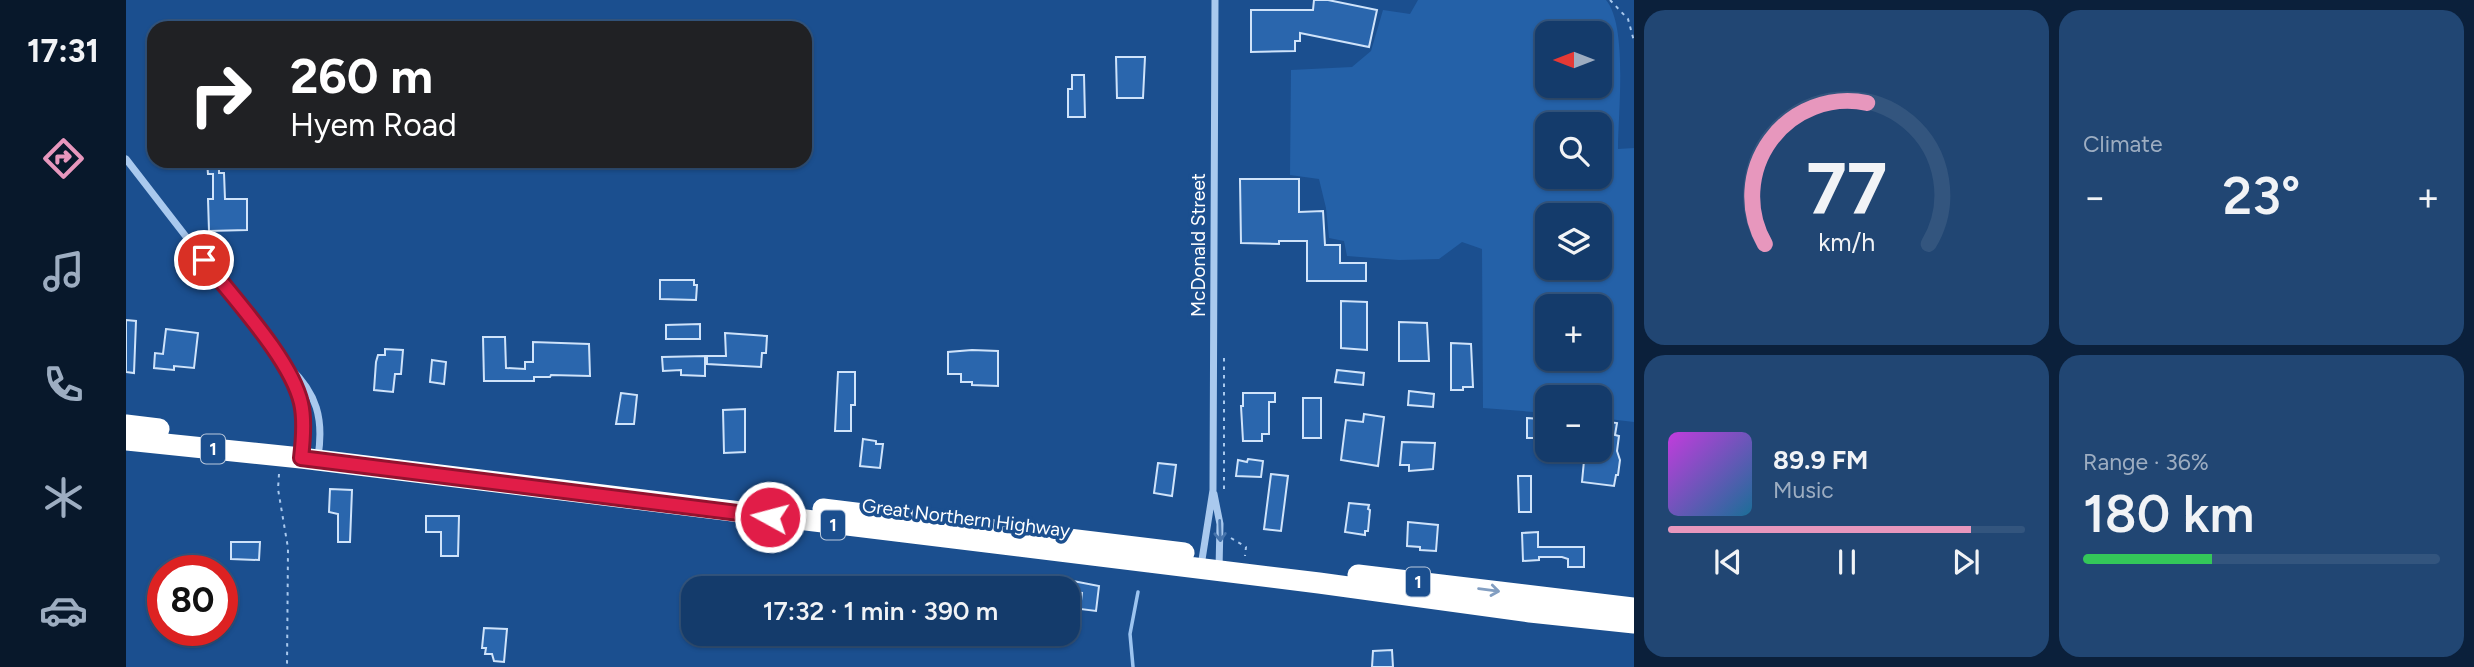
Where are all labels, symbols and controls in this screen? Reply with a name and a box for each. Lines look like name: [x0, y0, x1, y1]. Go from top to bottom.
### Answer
north arrow: [1535, 21, 1612, 98]
map controls: [1535, 21, 1612, 462]
text: 17:31: [27, 32, 99, 70]
text: 260 m: [290, 46, 433, 105]
icon: right: [175, 49, 266, 140]
text: Hyem Road: [290, 106, 457, 144]
button: search: [1535, 112, 1612, 189]
text: Climate: [2083, 130, 2162, 158]
icon: directions: [39, 134, 88, 183]
text: 77: [1806, 145, 1887, 232]
text: 23°: [2223, 165, 2300, 227]
street label: McDonald Street: [1187, 173, 1210, 317]
text: −: [2083, 174, 2107, 220]
text: +: [2416, 174, 2440, 220]
button: layers: [1535, 203, 1612, 280]
text: km/h: [1818, 226, 1875, 256]
pin: [174, 230, 234, 290]
icon: arrive: [185, 241, 223, 279]
icon: music: [39, 247, 88, 296]
button: +: [1535, 294, 1612, 371]
icon: phone: [39, 360, 88, 409]
button: −: [1535, 385, 1612, 462]
road number: 1: [201, 434, 225, 463]
text: 89.9 FM: [1773, 444, 1868, 476]
text: Range · 36%: [2083, 448, 2209, 476]
icon: climate: [39, 473, 88, 522]
text: Music: [1773, 476, 1834, 504]
position arrow: [733, 480, 807, 554]
text: 180 km: [2083, 483, 2255, 545]
street label: Great Northern Highway: [861, 494, 1071, 542]
road number: 1: [821, 510, 845, 540]
one-way arrow: [1213, 519, 1226, 542]
icon: previous: [1709, 543, 1747, 581]
icon: pause: [1828, 543, 1866, 581]
icon: next: [1947, 543, 1985, 581]
speed limit sign: 80: [147, 555, 238, 646]
road number: 1: [1406, 568, 1430, 596]
one-way arrow: [1477, 584, 1500, 597]
icon: car: [39, 586, 88, 635]
text: 17:32 · 1 min · 390 m: [763, 595, 998, 627]

